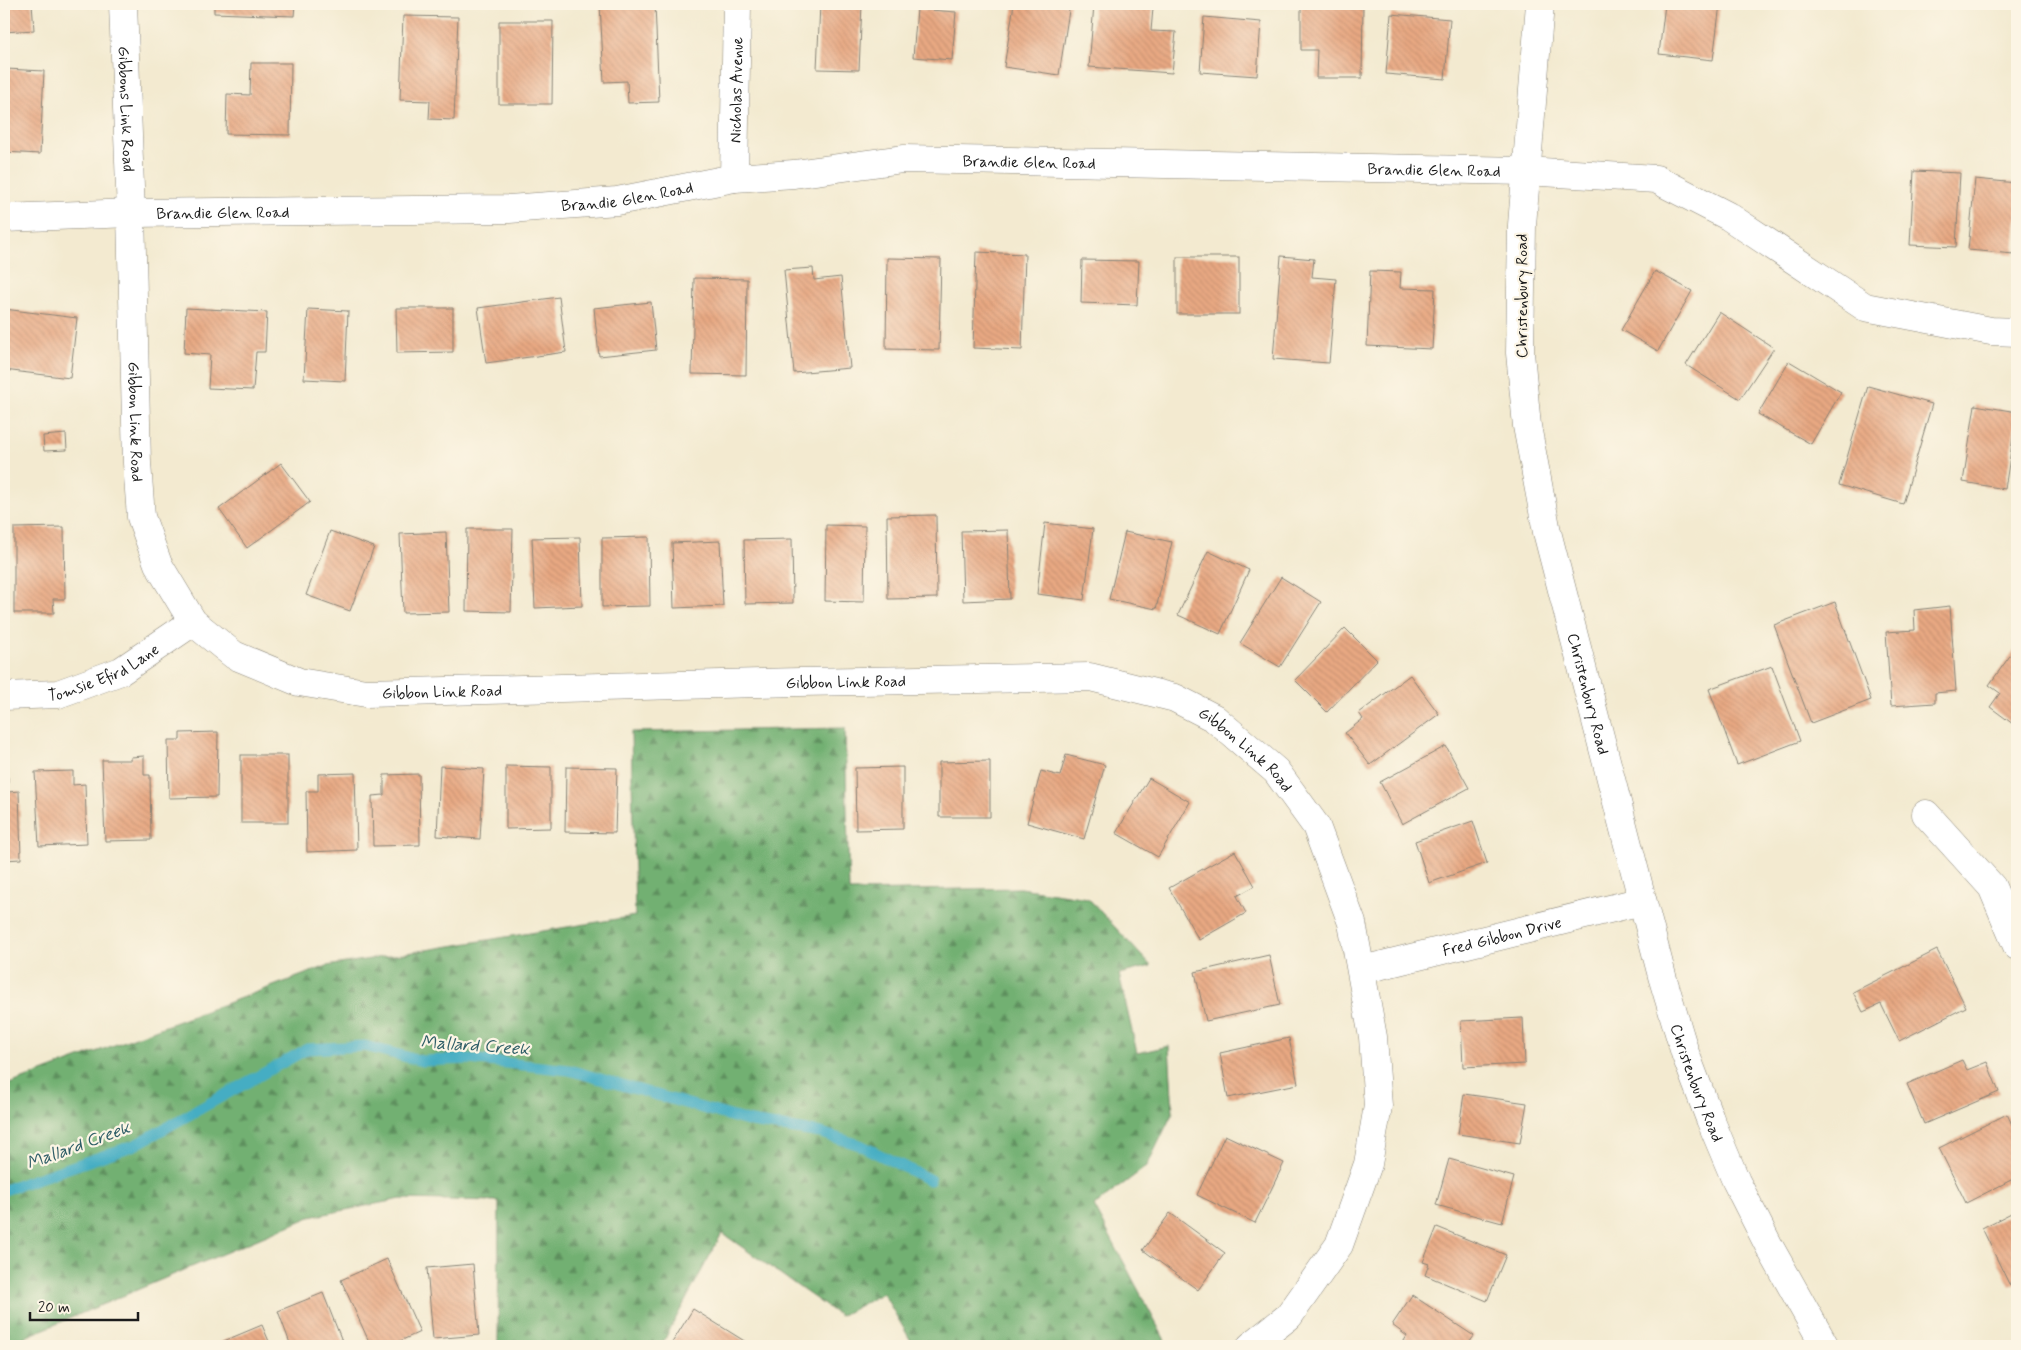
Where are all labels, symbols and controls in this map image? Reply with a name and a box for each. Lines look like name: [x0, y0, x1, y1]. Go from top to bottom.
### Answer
street label: Nicholas Avenue: [726, 36, 748, 143]
street label: Gibbons Link Road: [113, 46, 138, 172]
street label: Brandie Glen Road: [962, 151, 1096, 175]
street label: Brandie Glen Road: [1367, 159, 1501, 183]
street label: Brandie Glen Road: [560, 177, 695, 217]
street label: Brandie Glen Road: [156, 202, 290, 225]
street label: Christenbury Road: [1512, 234, 1533, 358]
street label: Gibbon Link Road: [123, 361, 147, 483]
street label: Christenbury Road: [1562, 631, 1613, 757]
street label: Tomsie Efird Lane: [47, 639, 164, 706]
street label: Gibbon Link Road: [785, 671, 906, 694]
street label: Gibbon Link Road: [382, 681, 502, 705]
street label: Gibbon Link Road: [1194, 703, 1297, 797]
street label: Fred Gibbon Drive: [1440, 912, 1564, 962]
street label: Christenbury Road: [1665, 1021, 1728, 1146]
water label: Mallard Creek: [420, 1030, 531, 1062]
water label: Mallard Creek: [23, 1116, 134, 1176]
scale bar: [30, 1290, 138, 1322]
text: 20 m: [38, 1298, 70, 1318]

